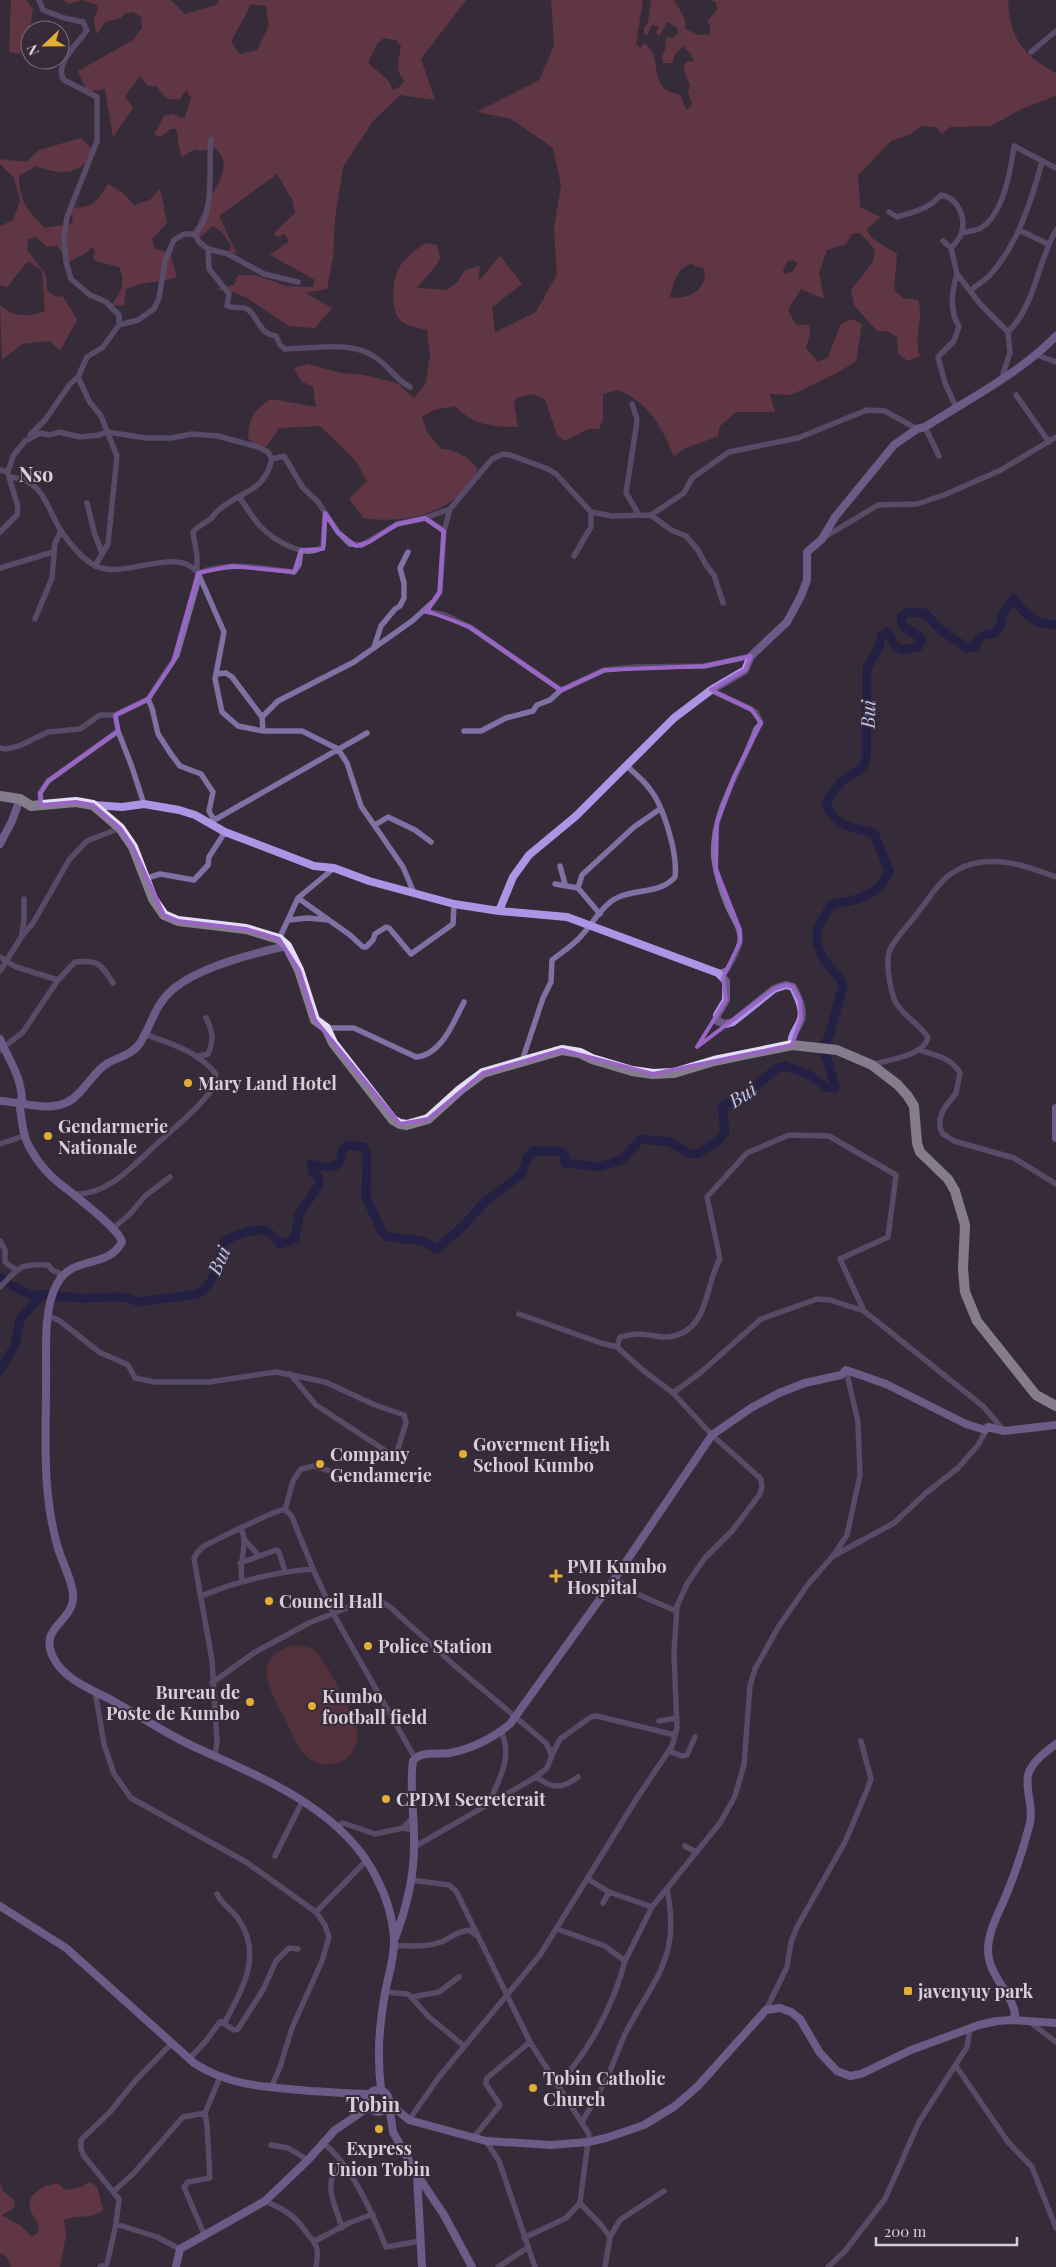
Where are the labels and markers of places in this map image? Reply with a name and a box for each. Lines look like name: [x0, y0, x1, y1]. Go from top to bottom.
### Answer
place label: Mary Land Hotel: [198, 1071, 337, 1095]
marker: Mary Land Hotel: [182, 1077, 194, 1089]
place label: Gendarmerie Nationale: [58, 1114, 168, 1159]
marker: Gendarmerie Nationale: [42, 1130, 54, 1142]
place label: Goverment High School Kumbo: [473, 1432, 610, 1477]
place label: Company Gendamerie: [330, 1442, 432, 1487]
marker: Goverment High School Kumbo: [457, 1448, 469, 1460]
marker: Company Gendamerie: [314, 1458, 326, 1470]
place label: PMI Kumbo Hospital: [567, 1554, 667, 1599]
marker: PMI Kumbo Hospital: [549, 1569, 563, 1583]
place label: Council Hall: [279, 1589, 384, 1613]
marker: Council Hall: [263, 1595, 275, 1607]
place label: Police Station: [378, 1634, 492, 1658]
marker: Police Station: [362, 1640, 374, 1652]
place label: Bureau de Poste de Kumbo: [106, 1680, 240, 1725]
place label: Kumbo football field: [322, 1684, 427, 1729]
marker: Bureau de Poste de Kumbo: [244, 1696, 256, 1708]
marker: Kumbo football field: [306, 1700, 318, 1712]
place label: CPDM Secreterait: [396, 1787, 546, 1811]
marker: CPDM Secreterait: [380, 1793, 392, 1805]
place label: javenyuy park: [917, 1979, 1033, 2003]
marker: javenyuy park: [902, 1985, 914, 1997]
place label: Tobin Catholic Church: [543, 2066, 665, 2111]
marker: Tobin Catholic Church: [527, 2082, 539, 2094]
marker: Express Union Tobin: [373, 2123, 385, 2135]
place label: Express Union Tobin: [328, 2136, 430, 2181]

